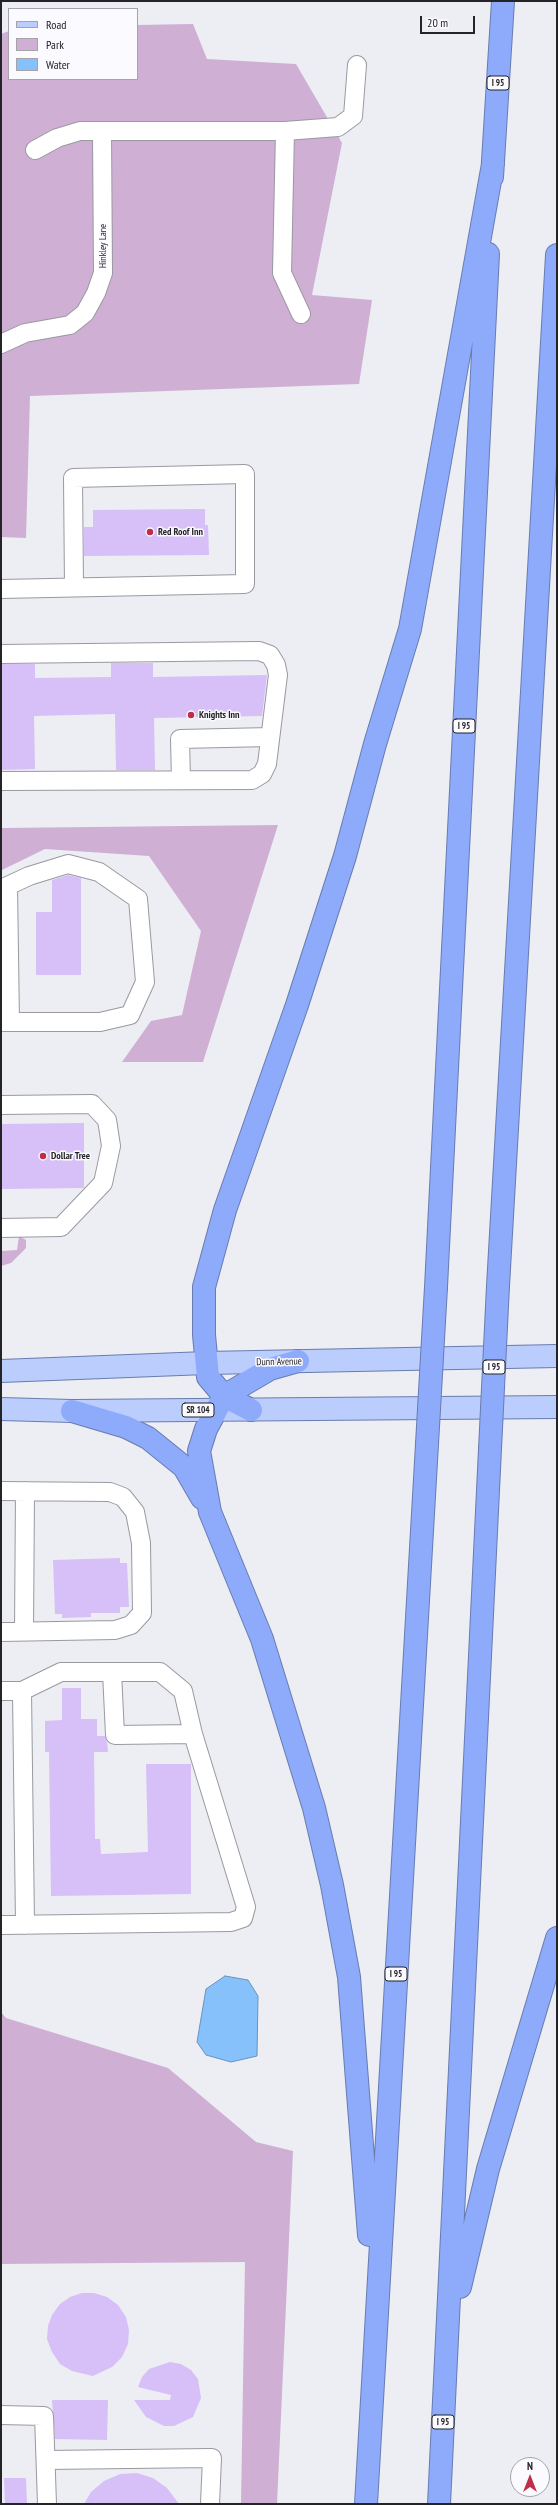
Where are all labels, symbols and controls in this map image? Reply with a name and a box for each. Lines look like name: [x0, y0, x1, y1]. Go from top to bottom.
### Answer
legend: [8, 8, 138, 80]
scale bar: [422, 8, 477, 34]
text: 20 m: [427, 15, 448, 30]
text: Road: [46, 17, 66, 32]
text: Park: [46, 37, 64, 52]
text: Water: [46, 57, 70, 72]
road number: I 95: [487, 76, 509, 90]
street label: Hinkley Lane: [97, 224, 109, 268]
place label: Red Roof Inn: [158, 526, 203, 538]
marker: Red Roof Inn: [145, 527, 155, 537]
place label: Knights Inn: [199, 709, 240, 721]
marker: Knights Inn: [186, 710, 196, 720]
road number: I 95: [453, 719, 475, 733]
place label: Dollar Tree: [51, 1150, 90, 1162]
marker: Dollar Tree: [38, 1151, 48, 1161]
street label: Dunn Avenue: [256, 1356, 302, 1368]
road number: I 95: [483, 1360, 505, 1374]
road number: SR 104: [182, 1403, 214, 1417]
road number: I 95: [385, 1967, 407, 1981]
road number: I 95: [432, 2415, 454, 2429]
north arrow: [510, 2457, 550, 2497]
text: N: [527, 2459, 533, 2473]

